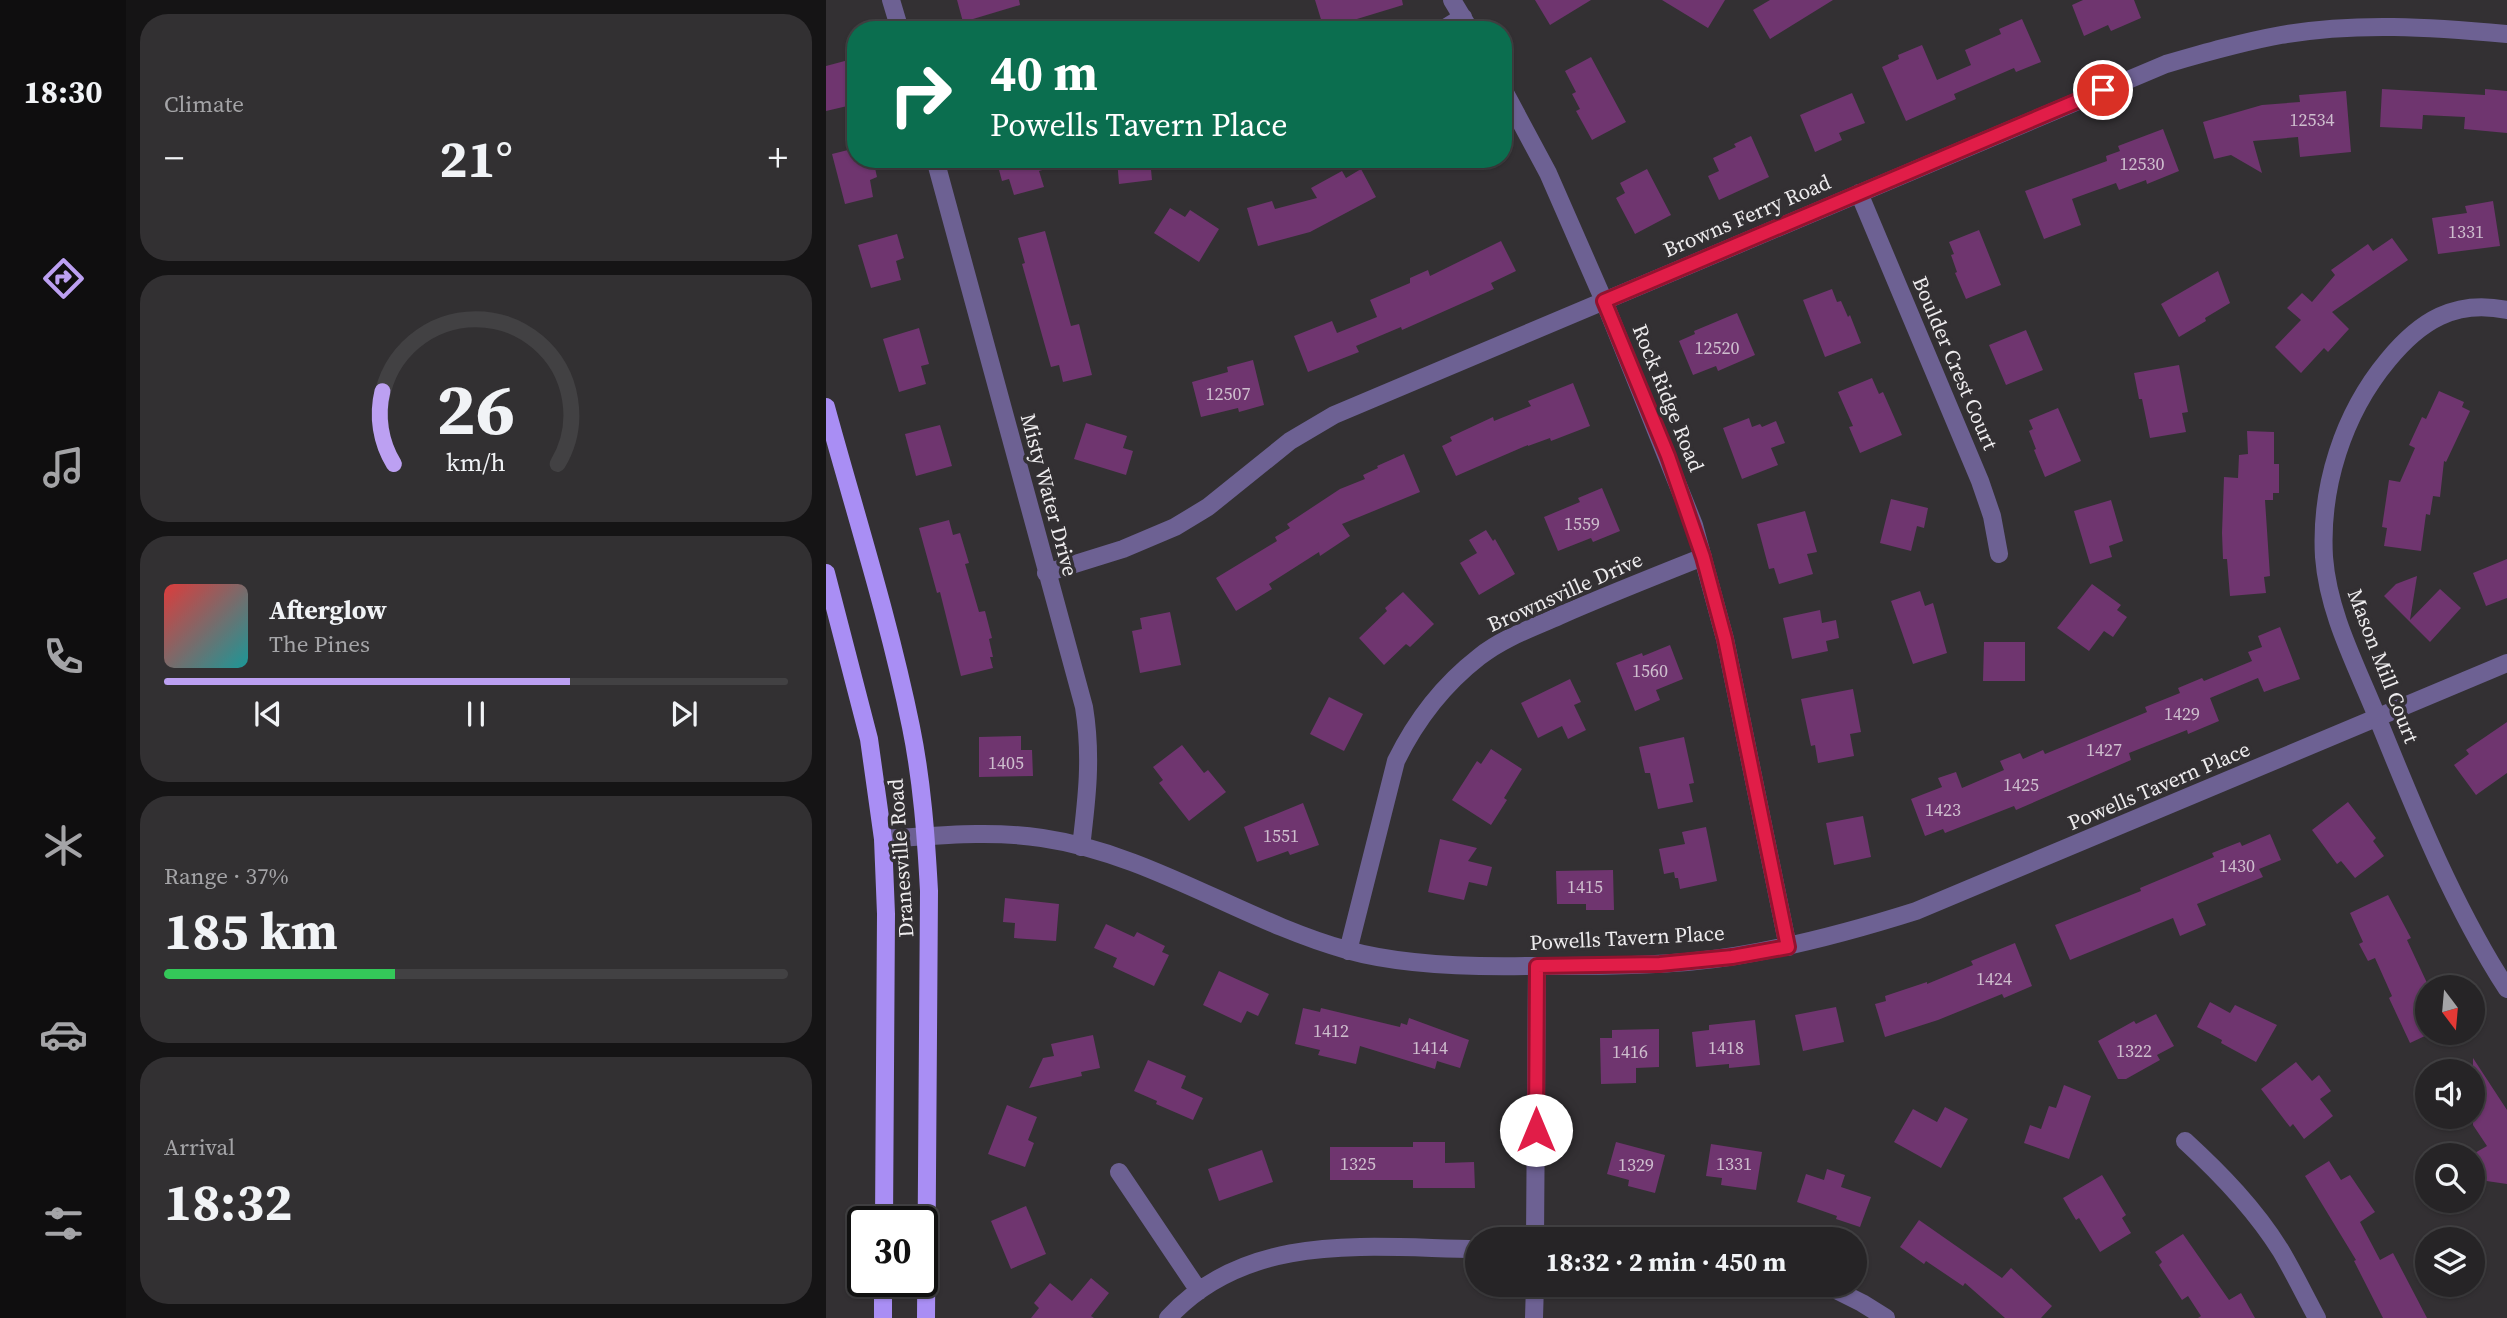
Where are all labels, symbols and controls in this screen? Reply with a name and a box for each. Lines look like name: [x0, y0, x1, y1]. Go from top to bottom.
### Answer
text: 40 m: [990, 39, 1098, 106]
icon: right: [875, 49, 966, 140]
pin: [2073, 60, 2133, 120]
text: 18:30: [24, 70, 102, 114]
icon: arrive: [2084, 71, 2122, 109]
text: Climate: [164, 88, 244, 120]
text: Powells Tavern Place: [990, 103, 1288, 147]
house number: 12534: [2290, 107, 2335, 132]
text: 21°: [439, 123, 513, 194]
text: −: [164, 132, 184, 184]
text: +: [768, 132, 788, 184]
house number: 12530: [2120, 151, 2165, 176]
street label: Browns Ferry Road: [1659, 167, 1835, 264]
house number: 1331: [2448, 219, 2484, 244]
icon: directions: [39, 254, 88, 303]
street label: Boulder Crest Court: [1906, 272, 2005, 454]
street label: Rock Ridge Road: [1626, 320, 1711, 476]
house number: 12520: [1695, 335, 1740, 360]
text: 26: [437, 360, 515, 459]
house number: 12507: [1206, 381, 1251, 406]
street label: Misty Water Drive: [1014, 410, 1085, 580]
icon: music: [39, 443, 88, 492]
text: km/h: [446, 445, 506, 479]
house number: 1559: [1564, 511, 1600, 536]
street label: Brownsville Drive: [1483, 544, 1647, 639]
street label: Mason Mill Court: [2341, 585, 2426, 747]
text: Afterglow: [269, 592, 387, 628]
text: The Pines: [269, 628, 370, 660]
icon: phone: [39, 632, 88, 681]
house number: 1560: [1632, 658, 1668, 683]
icon: previous: [249, 695, 287, 733]
icon: pause: [457, 695, 495, 733]
icon: next: [665, 695, 703, 733]
house number: 1429: [2164, 701, 2200, 726]
street label: Powells Tavern Place: [2063, 734, 2254, 837]
house number: 1427: [2086, 737, 2122, 762]
house number: 1405: [988, 750, 1024, 775]
house number: 1425: [2003, 772, 2039, 797]
street label: Dranesville Road: [880, 777, 921, 938]
house number: 1423: [1925, 797, 1961, 822]
icon: climate: [39, 821, 88, 870]
house number: 1551: [1263, 823, 1299, 848]
house number: 1430: [2219, 853, 2255, 878]
text: Range · 37%: [164, 860, 289, 892]
house number: 1415: [1567, 874, 1603, 899]
text: 185 km: [164, 895, 338, 966]
street label: Powells Tavern Place: [1529, 918, 1725, 957]
house number: 1424: [1976, 966, 2012, 991]
north arrow: [2415, 975, 2485, 1045]
map controls: [2415, 975, 2485, 1297]
icon: car: [39, 1010, 88, 1059]
house number: 1412: [1313, 1018, 1349, 1043]
house number: 1414: [1412, 1035, 1448, 1060]
house number: 1418: [1708, 1035, 1744, 1060]
house number: 1322: [2116, 1038, 2152, 1063]
house number: 1416: [1612, 1039, 1648, 1064]
button: sound: [2415, 1059, 2485, 1129]
position arrow: [1499, 1093, 1573, 1167]
text: Arrival: [164, 1131, 235, 1163]
button: search: [2415, 1143, 2485, 1213]
house number: 1325: [1340, 1151, 1376, 1176]
house number: 1331: [1716, 1151, 1752, 1176]
house number: 1329: [1618, 1152, 1654, 1177]
text: 18:32: [164, 1166, 292, 1237]
icon: filters: [39, 1199, 88, 1248]
speed limit sign: 30: [847, 1206, 938, 1297]
button: layers: [2415, 1227, 2485, 1297]
text: 18:32 · 2 min · 450 m: [1546, 1244, 1786, 1280]

